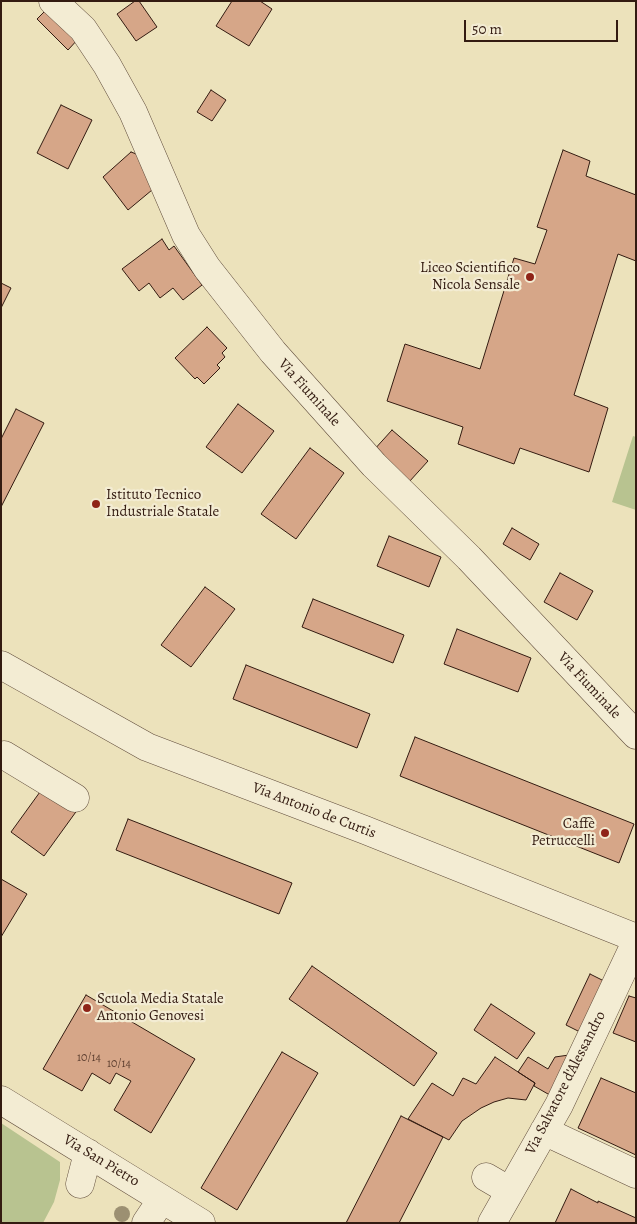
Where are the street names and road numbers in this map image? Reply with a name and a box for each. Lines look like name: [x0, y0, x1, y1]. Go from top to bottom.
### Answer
street label: Via Fiuminale: [274, 355, 344, 431]
street label: Via Fiuminale: [554, 649, 624, 723]
street label: Via Antonio de Curtis: [250, 779, 378, 843]
street label: Via Salvatore d'Alessandro: [522, 1008, 610, 1158]
street label: Via San Pietro: [60, 1131, 142, 1191]

